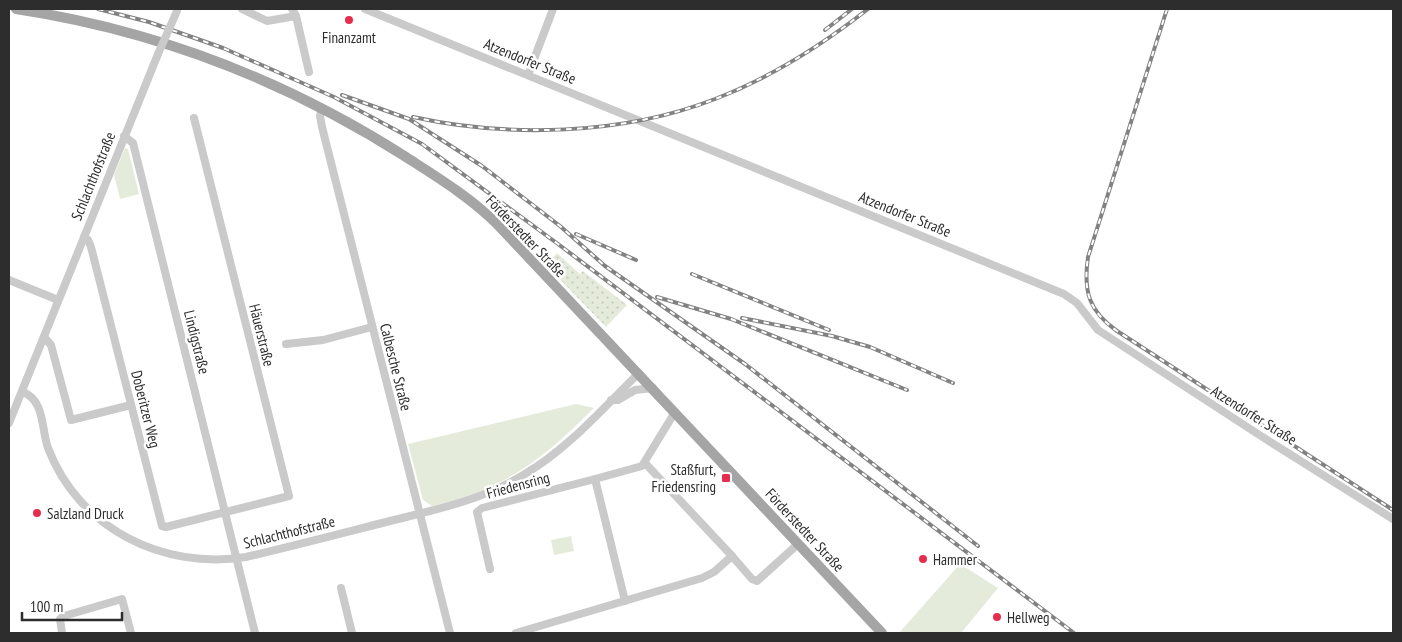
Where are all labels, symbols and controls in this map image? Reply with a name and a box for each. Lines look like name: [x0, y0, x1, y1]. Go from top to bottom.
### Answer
marker: Finanzamt: [343, 14, 355, 26]
place label: Finanzamt: [322, 28, 376, 47]
street label: Atzendorfer Straße: [481, 34, 579, 88]
street label: Schlachthofstraße: [67, 129, 119, 223]
street label: Atzendorfer Straße: [856, 187, 954, 241]
street label: Förderstedter Straße: [482, 191, 570, 281]
street label: Häuerstraße: [245, 302, 279, 368]
street label: Lindigstraße: [180, 308, 214, 376]
street label: Calbesche Straße: [376, 321, 416, 413]
street label: Doberitzer Weg: [127, 368, 165, 450]
street label: Atzendorfer Straße: [1208, 381, 1300, 449]
place label: Staßfurt, Friedensring: [651, 460, 716, 496]
street label: Friedensring: [484, 467, 552, 503]
marker: Staßfurt, Friedensring: [720, 472, 732, 484]
street label: Förderstedter Straße: [762, 484, 848, 576]
place label: Salzland Druck: [47, 504, 124, 523]
marker: Salzland Druck: [31, 507, 43, 519]
street label: Schlachthofstraße: [241, 511, 337, 553]
place label: Hammer: [933, 550, 978, 569]
marker: Hammer: [917, 553, 929, 565]
scale bar: [22, 590, 122, 622]
text: 100 m: [30, 597, 63, 616]
place label: Hellweg: [1007, 608, 1050, 627]
marker: Hellweg: [991, 611, 1003, 623]

